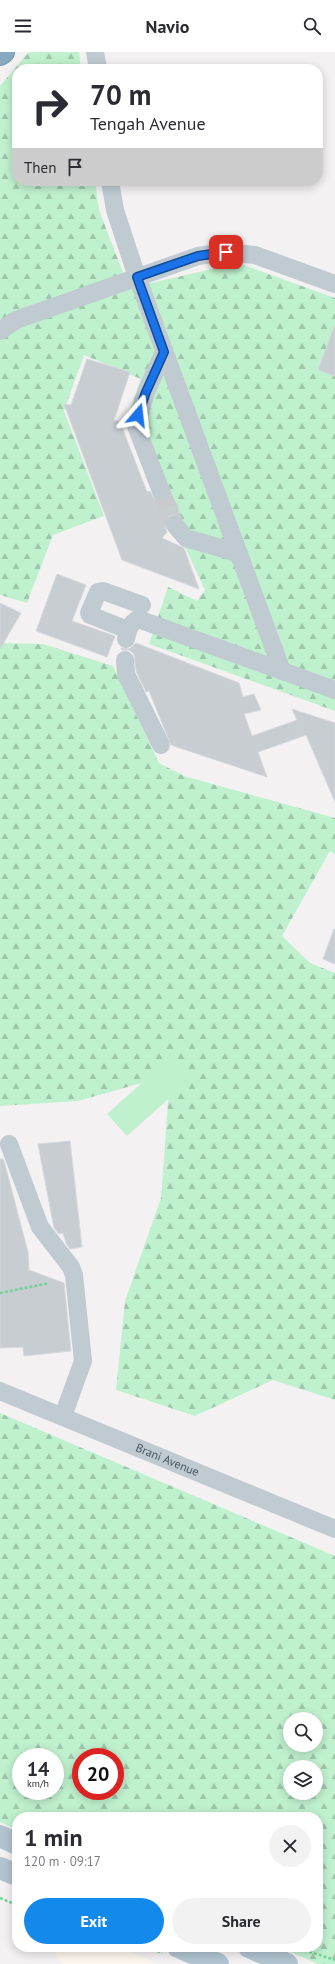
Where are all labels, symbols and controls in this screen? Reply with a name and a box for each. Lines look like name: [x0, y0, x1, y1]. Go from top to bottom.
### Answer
icon: menu: [12, 15, 34, 37]
text: Navio: [146, 15, 189, 38]
icon: search: [301, 15, 323, 37]
text: 70 m: [90, 76, 151, 113]
icon: right: [24, 80, 76, 132]
text: Tengah Avenue: [90, 112, 206, 135]
icon: arrive: [64, 156, 86, 178]
text: Then: [24, 158, 56, 177]
pin: [209, 235, 243, 269]
icon: arrive: [215, 241, 237, 263]
position arrow: [117, 394, 159, 436]
street label: Brani Avenue: [134, 1440, 201, 1479]
map controls: [283, 1712, 323, 1800]
button: search: [283, 1712, 323, 1752]
speed limit sign: 20: [72, 1748, 124, 1800]
text: 14: [27, 1756, 49, 1782]
button: layers: [283, 1760, 323, 1800]
text: km/h: [27, 1777, 49, 1790]
text: 1 min: [24, 1822, 83, 1853]
button: close: [269, 1825, 311, 1867]
text: 120 m · 09:17: [24, 1853, 101, 1870]
button: Exit: [24, 1898, 164, 1944]
button: Share: [172, 1898, 311, 1944]

